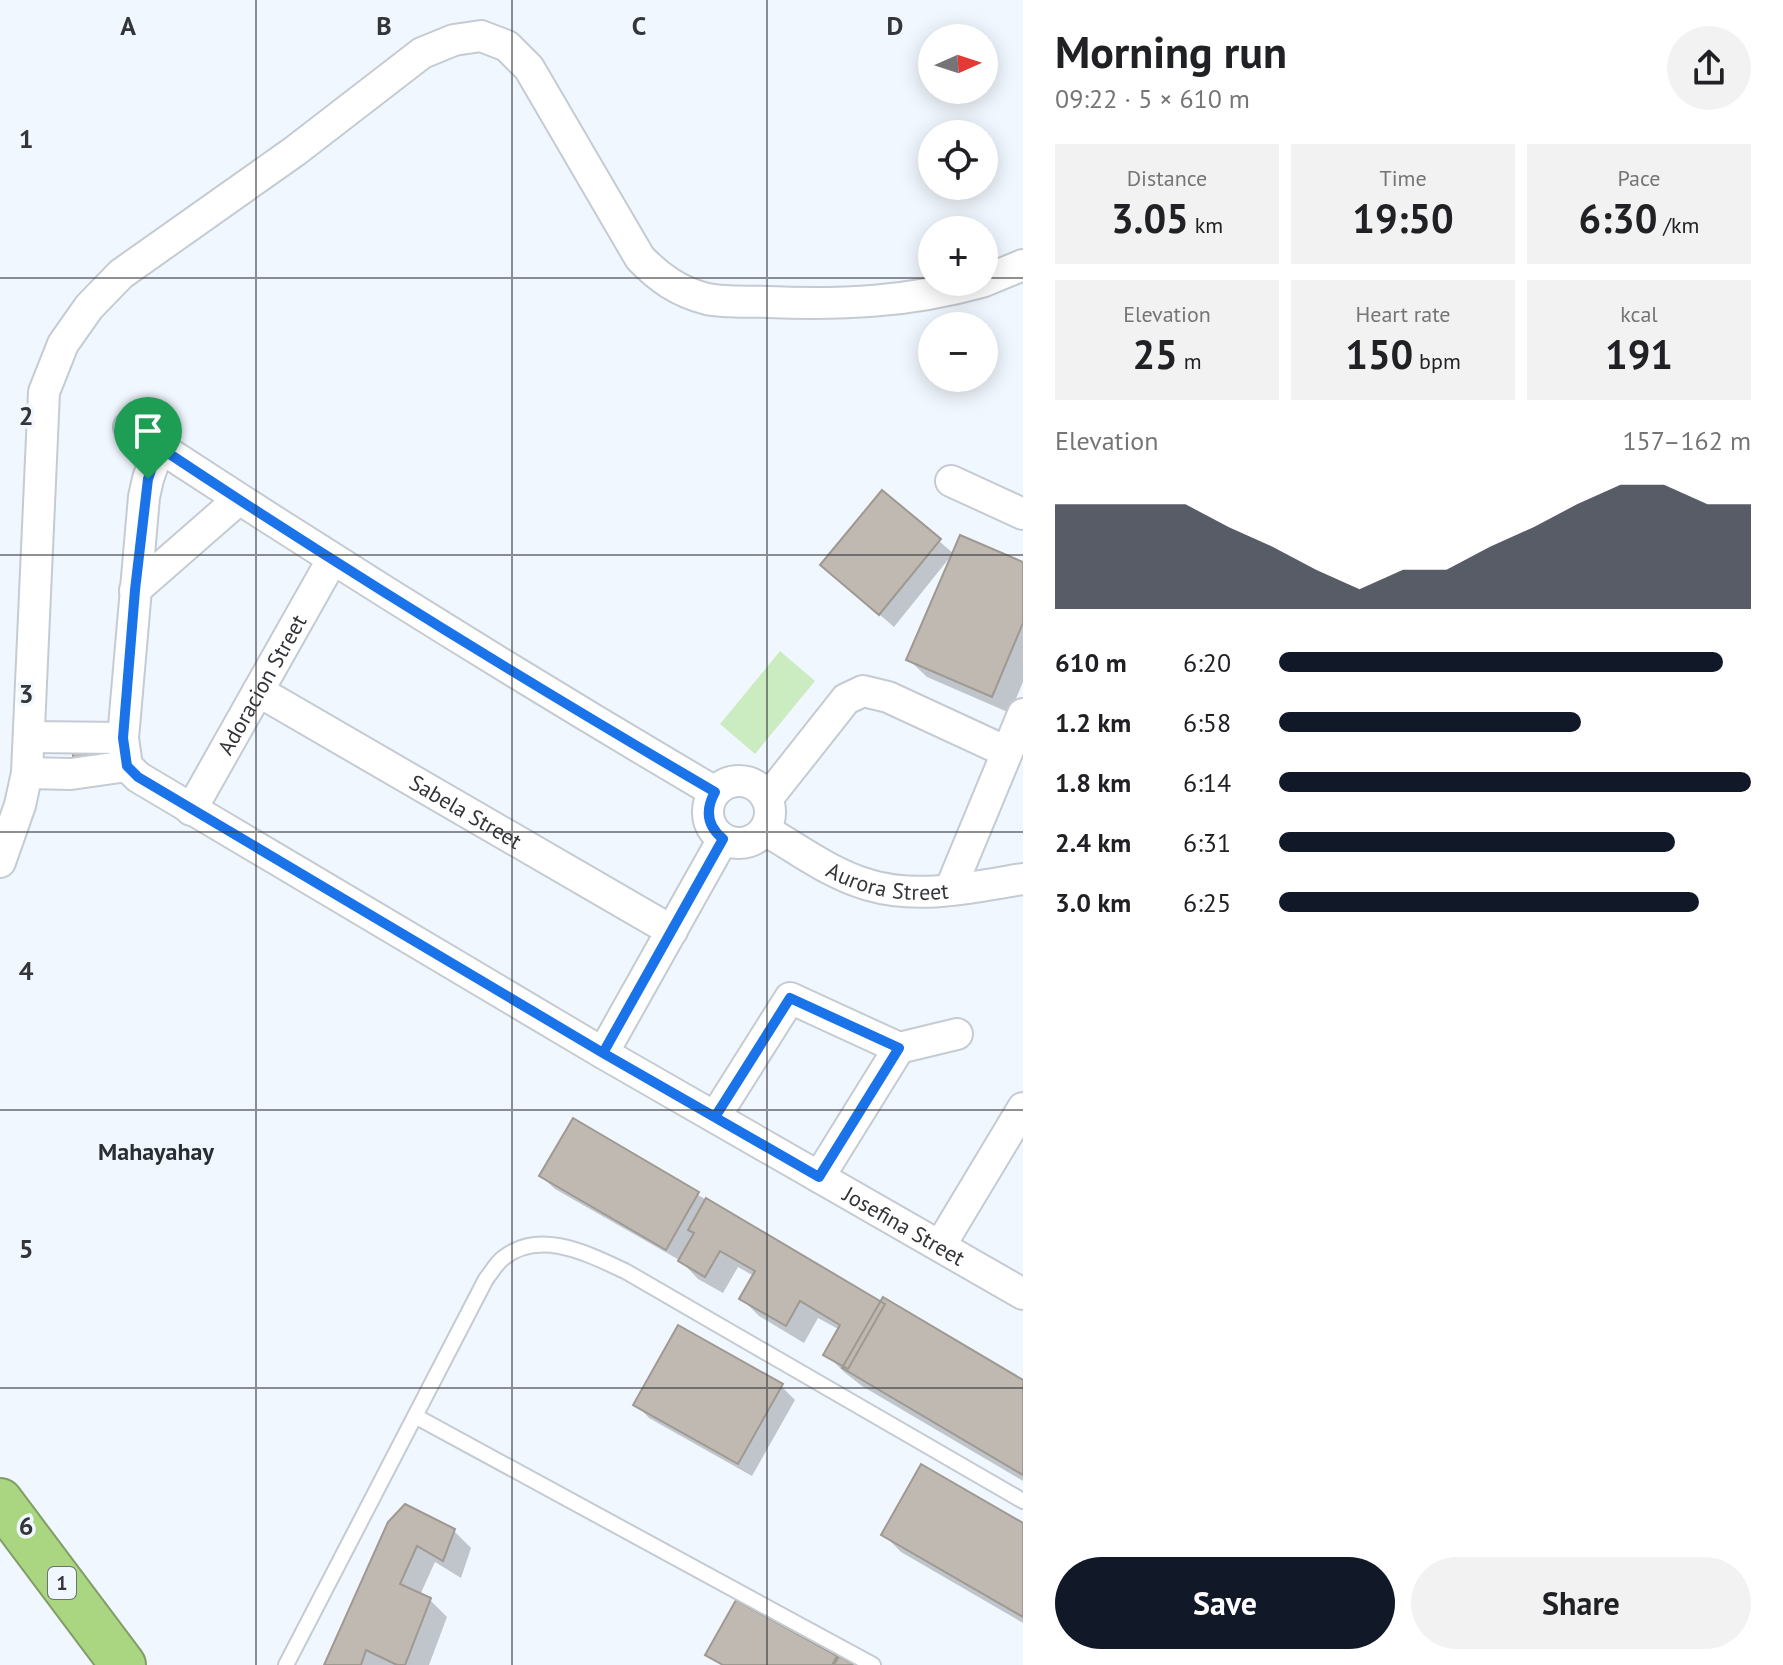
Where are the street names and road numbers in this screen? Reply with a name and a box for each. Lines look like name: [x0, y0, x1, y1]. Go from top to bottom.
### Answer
street label: Adoracion Street: [211, 609, 313, 760]
street label: Sabela Street: [404, 768, 527, 855]
street label: Aurora Street: [822, 856, 950, 906]
street label: Josefina Street: [838, 1179, 970, 1272]
road number: 1: [48, 1567, 76, 1599]

